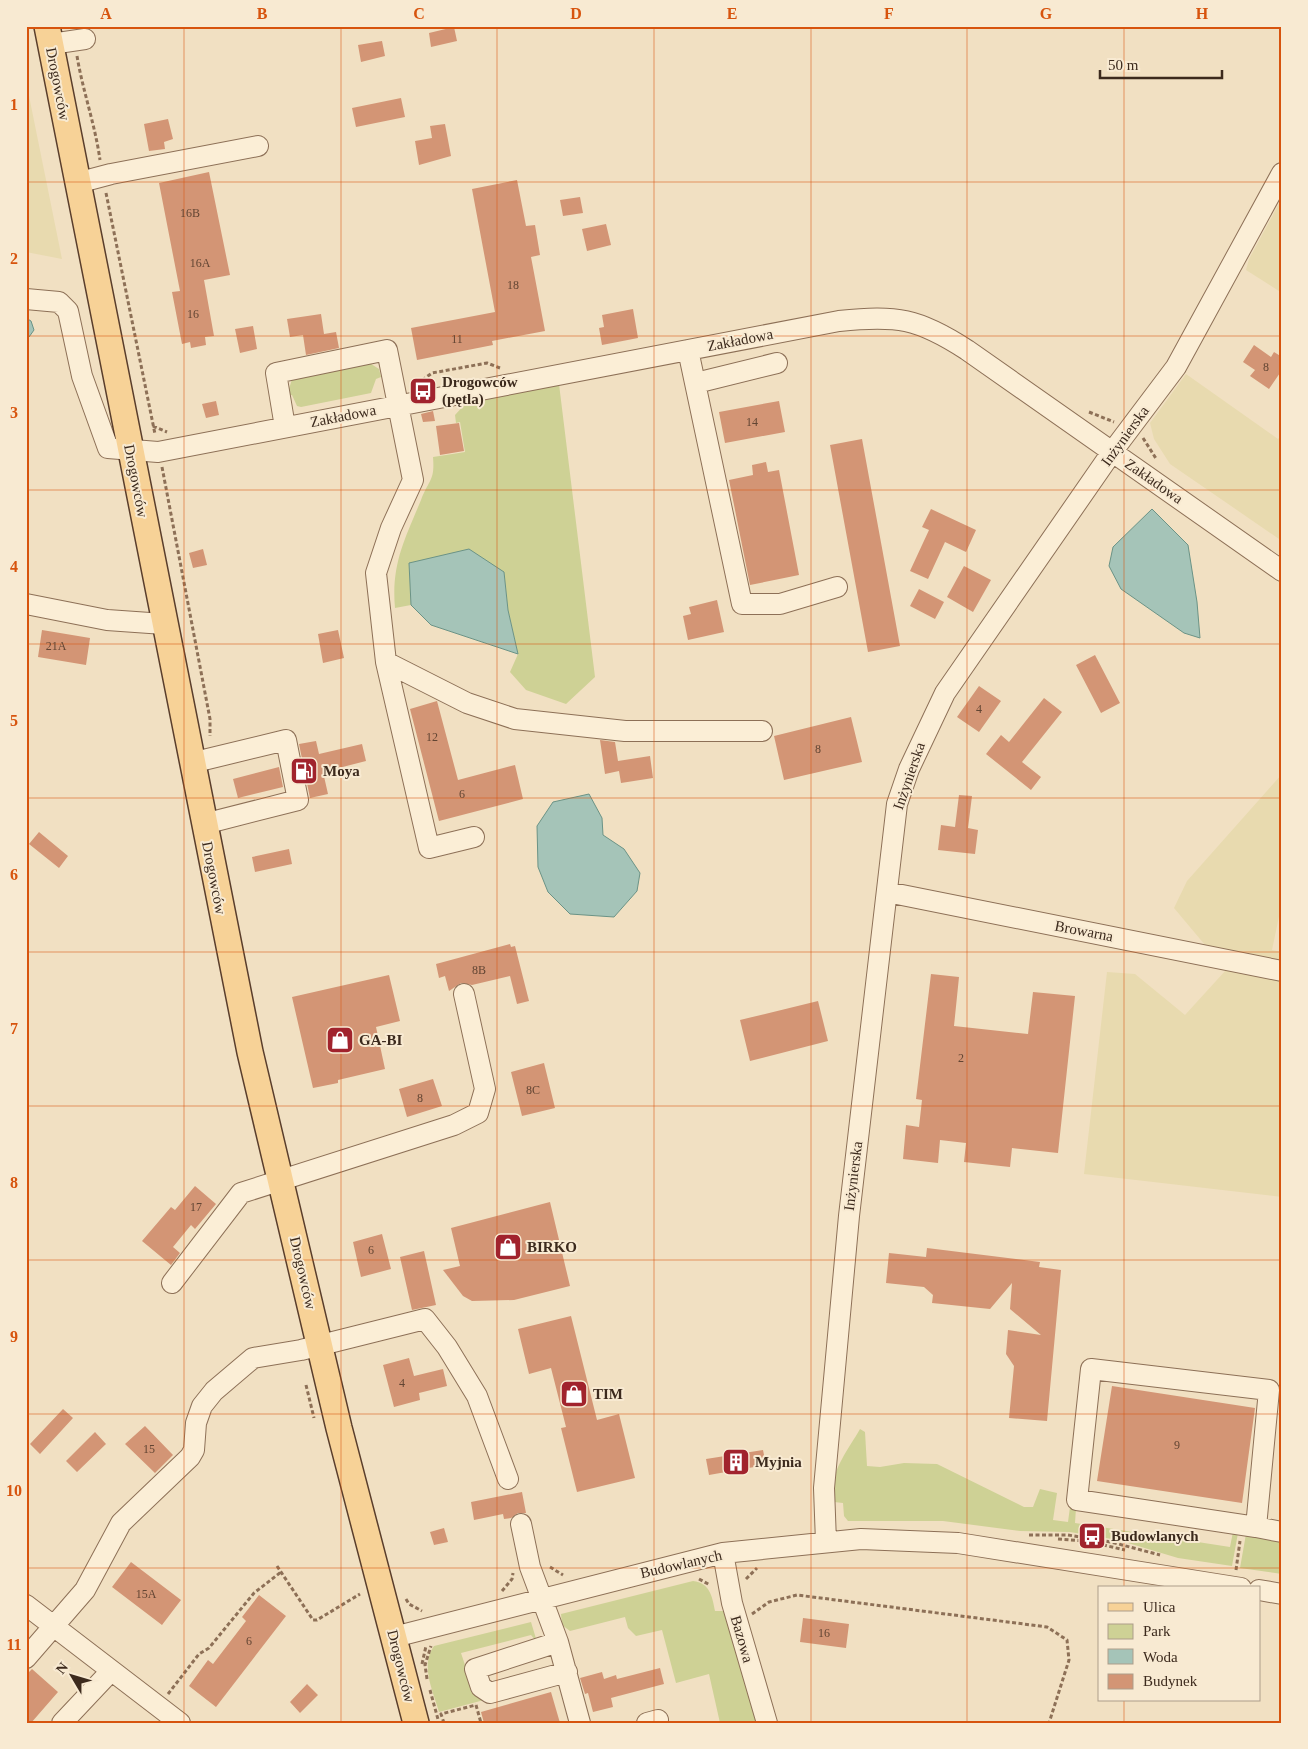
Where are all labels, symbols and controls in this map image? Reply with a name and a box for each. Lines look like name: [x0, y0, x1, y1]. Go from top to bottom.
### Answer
text: A: [100, 5, 112, 22]
text: B: [257, 5, 268, 22]
text: C: [413, 5, 425, 22]
text: D: [570, 5, 582, 22]
text: E: [727, 5, 737, 22]
text: F: [884, 5, 894, 22]
text: G: [1040, 5, 1053, 22]
text: H: [1196, 5, 1209, 22]
street label: Drogowców: [43, 46, 73, 122]
scale bar: [1100, 48, 1223, 80]
text: 50 m: [1108, 57, 1139, 73]
text: 1: [10, 96, 18, 113]
house number: 16B: [180, 206, 200, 220]
text: 2: [10, 250, 18, 267]
house number: 16A: [190, 256, 211, 270]
house number: 18: [507, 278, 519, 292]
house number: 16: [187, 307, 199, 321]
street label: Zakładowa: [706, 326, 775, 354]
house number: 11: [451, 332, 463, 346]
house number: 8: [1263, 360, 1269, 374]
place label: Drogowców (pętla): [442, 374, 518, 408]
bus stop icon: Drogowców (pętla): [408, 376, 438, 406]
street label: Zakładowa: [309, 402, 378, 430]
street label: Inżynierska: [1098, 403, 1152, 469]
text: 3: [10, 404, 18, 421]
house number: 14: [746, 415, 758, 429]
street label: Drogowców: [121, 443, 151, 519]
street label: Zakładowa: [1122, 455, 1186, 507]
text: 4: [10, 558, 18, 575]
house number: 21A: [46, 639, 67, 653]
house number: 4: [976, 702, 982, 716]
text: 5: [10, 712, 18, 729]
house number: 12: [426, 730, 438, 744]
street label: Inżynierska: [890, 740, 928, 812]
house number: 8: [815, 742, 821, 756]
fuel station icon: Moya: [289, 756, 319, 786]
place label: Moya: [323, 763, 360, 779]
house number: 6: [459, 787, 465, 801]
street label: Drogowców: [199, 840, 229, 916]
text: 6: [10, 866, 18, 883]
street label: Browarna: [1053, 918, 1115, 945]
house number: 8B: [472, 963, 486, 977]
text: 7: [10, 1020, 18, 1037]
shop icon: GA-BI: [325, 1025, 355, 1055]
place label: GA-BI: [359, 1032, 403, 1048]
house number: 2: [958, 1051, 964, 1065]
house number: 8C: [526, 1083, 540, 1097]
house number: 8: [417, 1091, 423, 1105]
street label: Inżynierska: [841, 1140, 865, 1212]
text: 8: [10, 1174, 18, 1191]
house number: 17: [190, 1200, 202, 1214]
shop icon: BIRKO: [493, 1232, 523, 1262]
street label: Drogowców: [287, 1235, 319, 1311]
place label: BIRKO: [527, 1239, 577, 1255]
house number: 6: [368, 1243, 374, 1257]
text: 9: [10, 1328, 18, 1345]
house number: 4: [399, 1376, 405, 1390]
shop icon: TIM: [559, 1379, 589, 1409]
place label: TIM: [593, 1386, 623, 1402]
house number: 9: [1174, 1438, 1180, 1452]
house number: 15: [143, 1442, 155, 1456]
building icon: Myjnia: [721, 1447, 751, 1477]
place label: Myjnia: [755, 1454, 802, 1470]
text: 10: [6, 1482, 22, 1499]
bus stop icon: Budowlanych: [1077, 1521, 1107, 1551]
place label: Budowlanych: [1111, 1528, 1199, 1544]
street label: Budowlanych: [639, 1547, 724, 1581]
legend: [1098, 1586, 1260, 1702]
house number: 15A: [136, 1587, 157, 1601]
text: Ulica: [1143, 1599, 1176, 1615]
street label: Bazowa: [728, 1614, 756, 1665]
text: Park: [1143, 1623, 1171, 1639]
house number: 16: [818, 1626, 830, 1640]
street label: Drogowców: [384, 1628, 418, 1704]
house number: 6: [246, 1634, 252, 1648]
text: 11: [6, 1636, 22, 1653]
text: Woda: [1143, 1649, 1178, 1665]
north arrow: [48, 1652, 98, 1702]
text: N: [53, 1660, 71, 1677]
text: Budynek: [1143, 1673, 1198, 1689]

